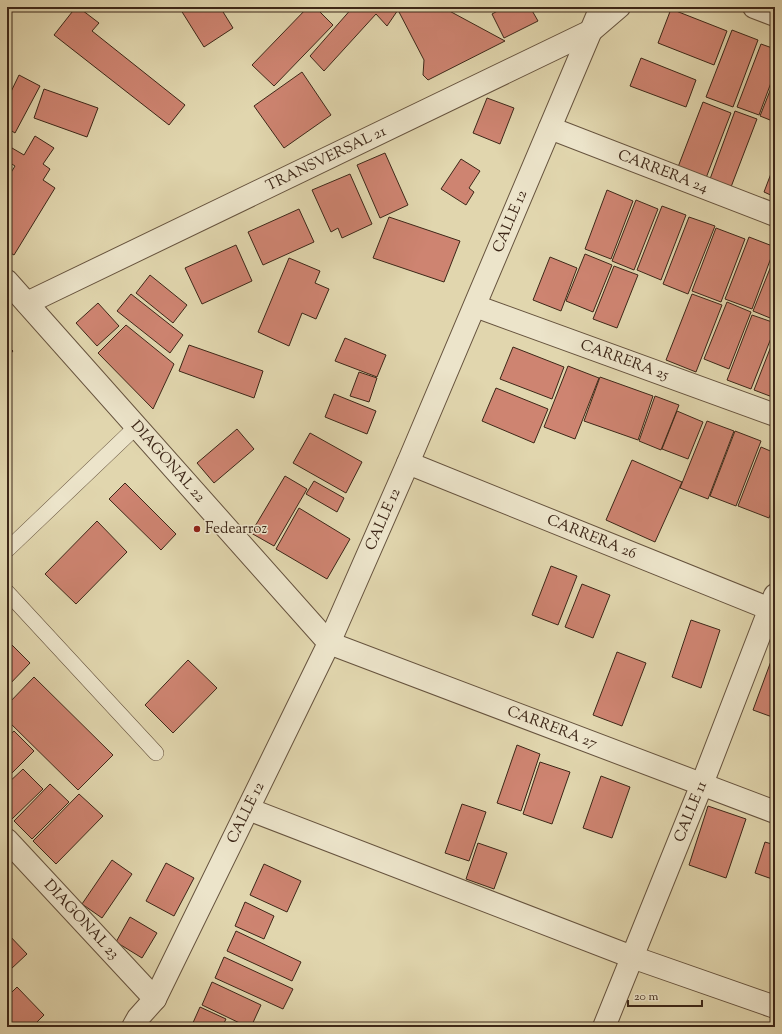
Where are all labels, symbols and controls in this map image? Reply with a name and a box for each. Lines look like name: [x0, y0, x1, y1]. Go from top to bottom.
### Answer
street label: TRANSVERSAL 21: [262, 121, 390, 197]
street label: CARRERA 24: [615, 145, 711, 199]
street label: CALLE 12: [488, 187, 533, 256]
street label: CARRERA 25: [577, 335, 672, 386]
street label: DIAGONAL 22: [126, 416, 210, 507]
street label: CALLE 12: [360, 485, 406, 554]
street label: CARRERA 26: [544, 510, 640, 565]
place label: Fedearroz: [205, 519, 268, 540]
marker: Fedearroz: [192, 524, 202, 534]
street label: CARRERA 27: [504, 701, 601, 754]
street label: CALLE 11: [669, 778, 713, 846]
street label: CALLE 12: [222, 779, 270, 847]
street label: DIAGONAL 23: [39, 875, 124, 964]
scale bar: [628, 982, 702, 1008]
text: 20 m: [634, 988, 659, 1006]

